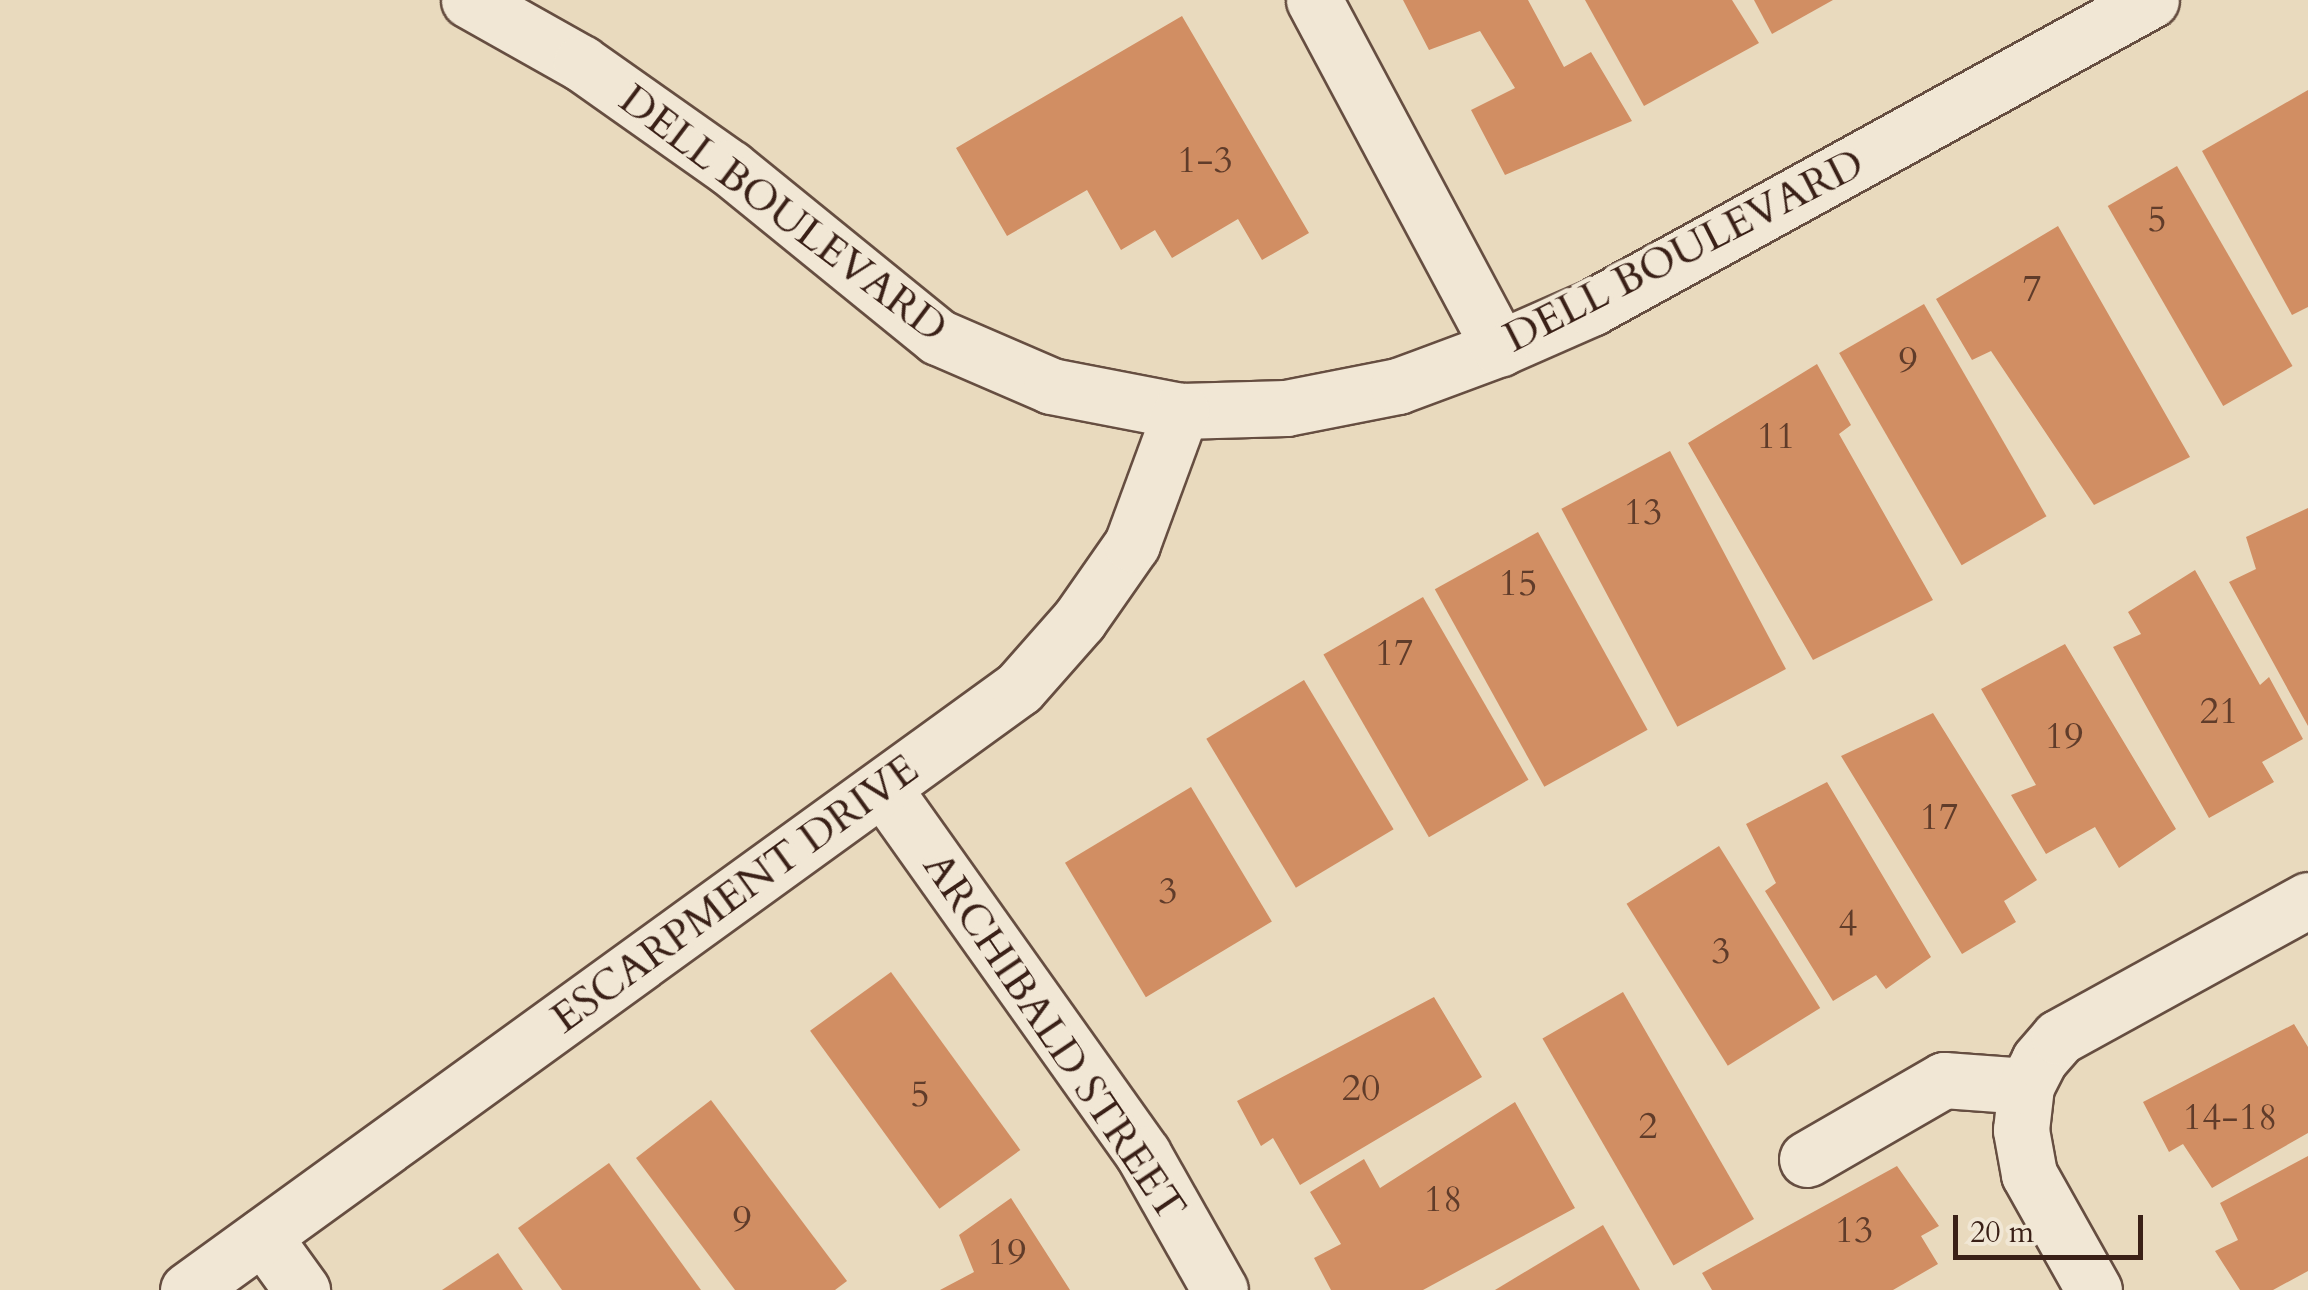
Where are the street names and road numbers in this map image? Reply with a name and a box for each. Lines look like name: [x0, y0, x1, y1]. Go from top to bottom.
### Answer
street label: DELL BOULEVARD: [609, 75, 957, 353]
street label: DELL BOULEVARD: [1496, 139, 1872, 363]
street label: ESCARPMENT DRIVE: [542, 744, 928, 1044]
street label: ARCHIBALD STREET: [912, 843, 1196, 1231]

